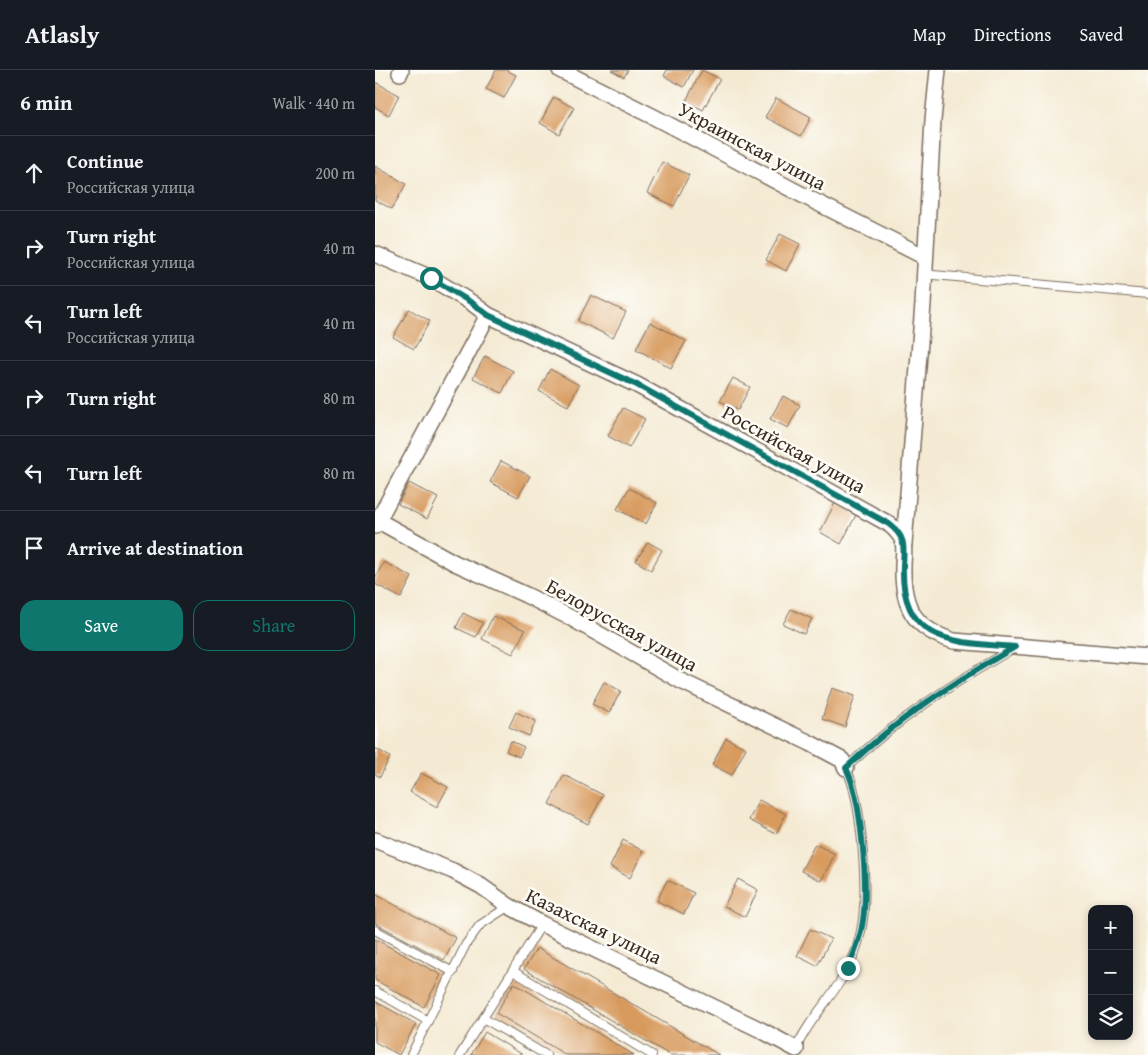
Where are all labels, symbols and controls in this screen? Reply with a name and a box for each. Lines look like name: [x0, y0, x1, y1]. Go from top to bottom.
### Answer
text: Atlasly: [25, 17, 99, 52]
text: Map: [913, 21, 946, 48]
text: Directions: [974, 21, 1051, 48]
text: Saved: [1079, 21, 1123, 48]
text: 6 min: [20, 87, 72, 118]
text: Walk · 440 m: [272, 91, 355, 115]
street label: Украинская улица: [673, 94, 832, 197]
text: Continue: [67, 147, 144, 175]
icon: ahead: [20, 159, 48, 187]
text: 200 m: [315, 161, 355, 185]
text: Российская улица: [67, 175, 195, 199]
text: Turn right: [67, 222, 156, 250]
icon: right: [20, 234, 48, 262]
text: 40 m: [323, 236, 355, 260]
text: Российская улица: [67, 250, 195, 274]
route start: [420, 267, 443, 290]
text: Turn left: [67, 297, 142, 325]
icon: left: [20, 309, 48, 337]
text: 40 m: [323, 311, 355, 335]
text: Российская улица: [67, 325, 195, 349]
icon: right: [20, 384, 48, 412]
text: Turn right: [67, 384, 156, 412]
text: 80 m: [323, 386, 355, 410]
street label: Российская улица: [717, 397, 872, 500]
icon: left: [20, 459, 48, 487]
text: Turn left: [67, 459, 142, 487]
text: 80 m: [323, 461, 355, 485]
icon: arrive: [20, 534, 48, 562]
text: Arrive at destination: [67, 534, 243, 562]
street label: Белорусская улица: [541, 571, 704, 678]
button: Save: [20, 600, 183, 651]
button: Share: [193, 600, 355, 651]
street label: Казахская улица: [522, 880, 667, 971]
map controls: [1088, 905, 1133, 1040]
button: +: [1088, 905, 1133, 950]
button: −: [1088, 950, 1133, 995]
route end: [837, 957, 860, 980]
button: layers: [1088, 995, 1133, 1040]

